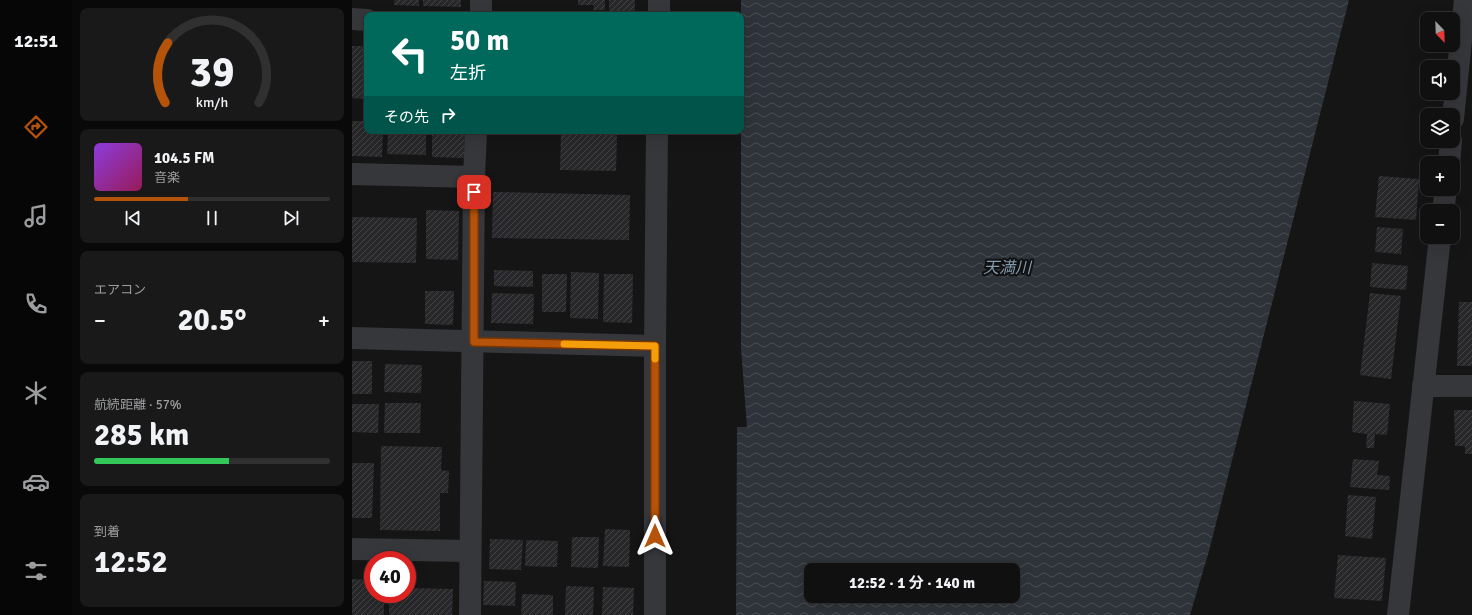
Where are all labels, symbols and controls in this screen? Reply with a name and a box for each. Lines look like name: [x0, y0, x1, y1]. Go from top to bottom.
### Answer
north arrow: [1420, 12, 1460, 52]
map controls: [1420, 12, 1460, 244]
text: 50 m: [450, 24, 509, 58]
icon: left: [384, 28, 436, 80]
text: 12:51: [14, 30, 58, 52]
text: 39: [190, 47, 234, 98]
button: sound: [1420, 60, 1460, 100]
text: 左折: [450, 62, 486, 84]
text: km/h: [196, 93, 228, 110]
icon: right: [437, 104, 459, 126]
text: その先: [384, 108, 429, 126]
button: layers: [1420, 108, 1460, 148]
icon: directions: [22, 113, 50, 141]
text: 104.5 FM: [154, 149, 215, 167]
button: +: [1420, 156, 1460, 196]
text: 音楽: [154, 170, 180, 186]
pin: [457, 175, 491, 209]
icon: arrive: [463, 181, 485, 203]
icon: music: [22, 202, 50, 230]
button: −: [1420, 204, 1460, 244]
icon: previous: [122, 207, 144, 229]
icon: pause: [201, 207, 223, 229]
icon: next: [280, 207, 302, 229]
water label: 天満川: [983, 258, 1033, 278]
text: エアコン: [94, 282, 146, 298]
icon: phone: [22, 290, 50, 318]
text: 20.5°: [177, 302, 247, 339]
text: −: [94, 307, 106, 334]
text: +: [318, 307, 330, 334]
icon: climate: [22, 379, 50, 407]
text: 航続距離 · 57%: [94, 397, 182, 413]
text: 285 km: [94, 417, 189, 454]
icon: car: [22, 468, 50, 496]
position arrow: [634, 515, 676, 557]
text: 到着: [94, 524, 120, 540]
text: 12:52: [94, 544, 168, 581]
speed limit sign: 40: [364, 551, 416, 603]
icon: filters: [22, 557, 50, 585]
text: 12:52 · 1 分 · 140 m: [849, 574, 975, 592]

